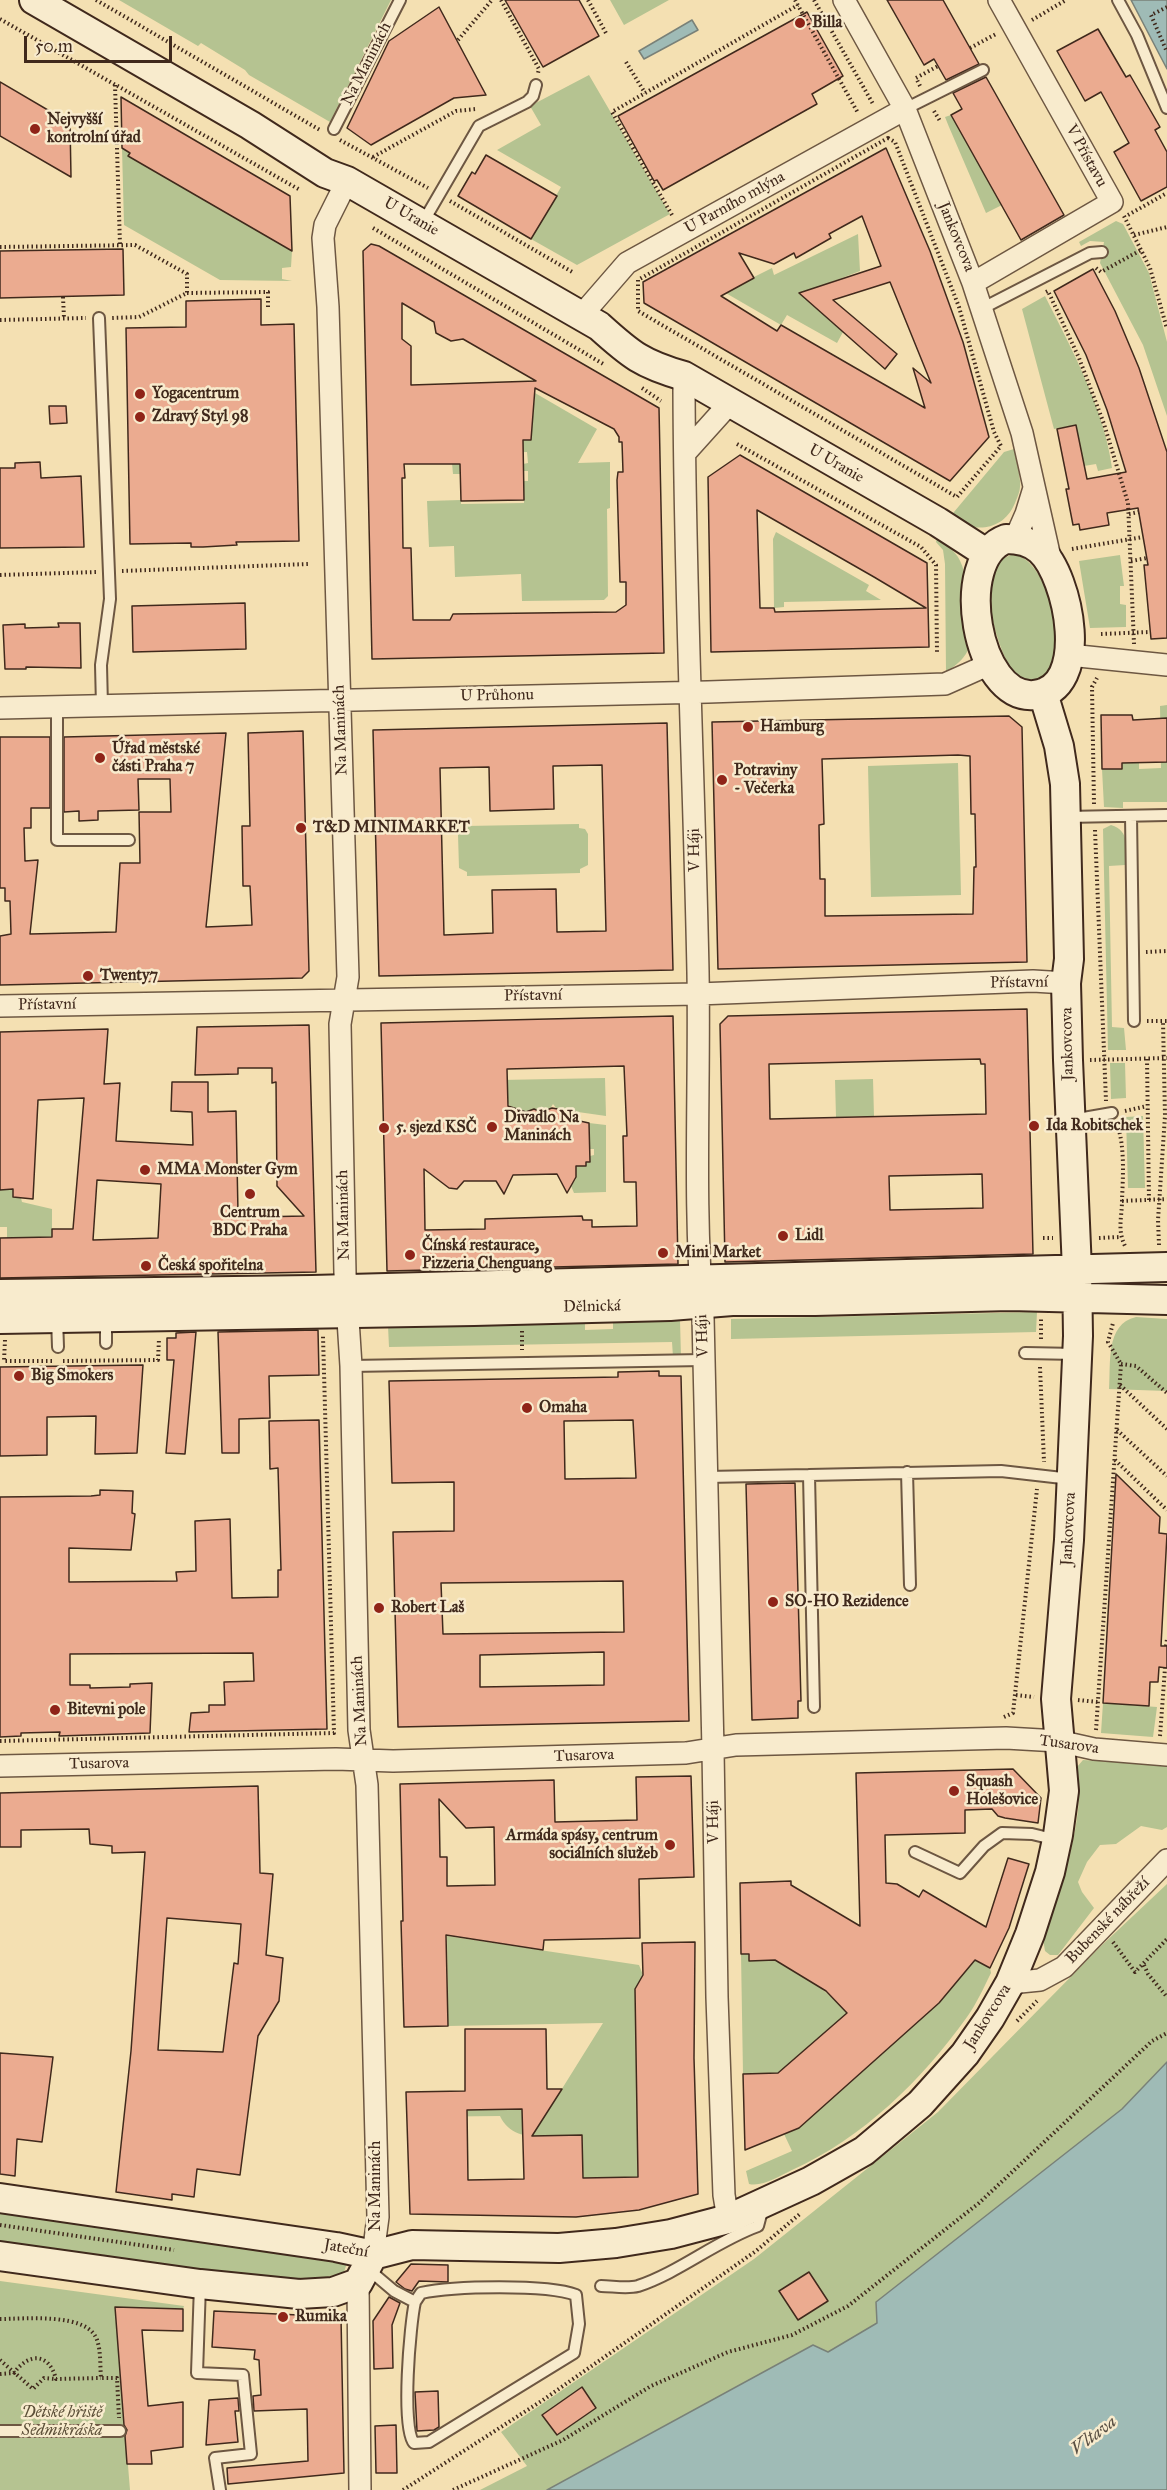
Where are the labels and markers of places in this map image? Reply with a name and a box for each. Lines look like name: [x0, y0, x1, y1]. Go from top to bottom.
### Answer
place label: Billa: [812, 13, 842, 33]
marker: Billa: [793, 16, 807, 30]
place label: Nejvyšší kontrolní úřad: [47, 110, 141, 148]
marker: Nejvyšší kontrolní úřad: [28, 122, 42, 136]
place label: Yogacentrum: [152, 384, 239, 404]
marker: Yogacentrum: [133, 387, 147, 401]
place label: Zdravý Styl 98: [152, 407, 248, 427]
marker: Zdravý Styl 98: [133, 410, 147, 424]
place label: Hamburg: [760, 717, 824, 737]
marker: Hamburg: [741, 720, 755, 734]
place label: Úřad městské části Praha 7: [112, 739, 200, 777]
marker: Úřad městské části Praha 7: [93, 751, 107, 765]
place label: Potraviny - Večerka: [734, 761, 797, 799]
marker: Potraviny - Večerka: [715, 773, 729, 787]
place label: T&D MINIMARKET: [313, 818, 470, 838]
marker: T&D MINIMARKET: [294, 821, 308, 835]
place label: Twenty7: [100, 966, 158, 986]
marker: Twenty7: [81, 969, 95, 983]
place label: Divadlo Na Maninách: [504, 1108, 579, 1146]
place label: Ida Robitschek: [1046, 1116, 1143, 1136]
place label: 5. sjezd KSČ: [396, 1118, 477, 1138]
marker: Ida Robitschek: [1027, 1119, 1041, 1133]
marker: Divadlo Na Maninách: [485, 1120, 499, 1134]
marker: 5. sjezd KSČ: [377, 1121, 391, 1135]
place label: MMA Monster Gym: [157, 1160, 298, 1180]
marker: MMA Monster Gym: [138, 1163, 152, 1177]
marker: Centrum BDC Praha: [243, 1187, 257, 1201]
place label: Centrum BDC Praha: [213, 1203, 287, 1241]
place label: Lidl: [795, 1226, 824, 1246]
marker: Lidl: [776, 1229, 790, 1243]
place label: Čínská restaurace, Pizzeria Chenguang: [422, 1236, 552, 1274]
place label: Mini Market: [675, 1243, 761, 1263]
marker: Mini Market: [656, 1246, 670, 1260]
marker: Čínská restaurace, Pizzeria Chenguang: [403, 1248, 417, 1262]
place label: Česká spořitelna: [158, 1256, 263, 1276]
marker: Česká spořitelna: [139, 1259, 153, 1273]
place label: Big Smokers: [31, 1366, 113, 1386]
marker: Big Smokers: [12, 1369, 26, 1383]
place label: Omaha: [539, 1398, 587, 1418]
marker: Omaha: [520, 1401, 534, 1415]
place label: SO-HO Rezidence: [785, 1592, 909, 1612]
marker: SO-HO Rezidence: [766, 1595, 780, 1609]
place label: Robert Laš: [391, 1598, 464, 1618]
marker: Robert Laš: [372, 1601, 386, 1615]
place label: Bitevni pole: [67, 1700, 145, 1720]
marker: Bitevni pole: [48, 1703, 62, 1717]
place label: Squash Holešovice: [966, 1772, 1038, 1810]
marker: Squash Holešovice: [947, 1784, 961, 1798]
place label: Armáda spásy, centrum sociálních služeb: [506, 1826, 658, 1864]
marker: Armáda spásy, centrum sociálních služeb: [663, 1838, 677, 1852]
place label: Rumika: [295, 2307, 347, 2327]
marker: Rumika: [276, 2310, 290, 2324]

